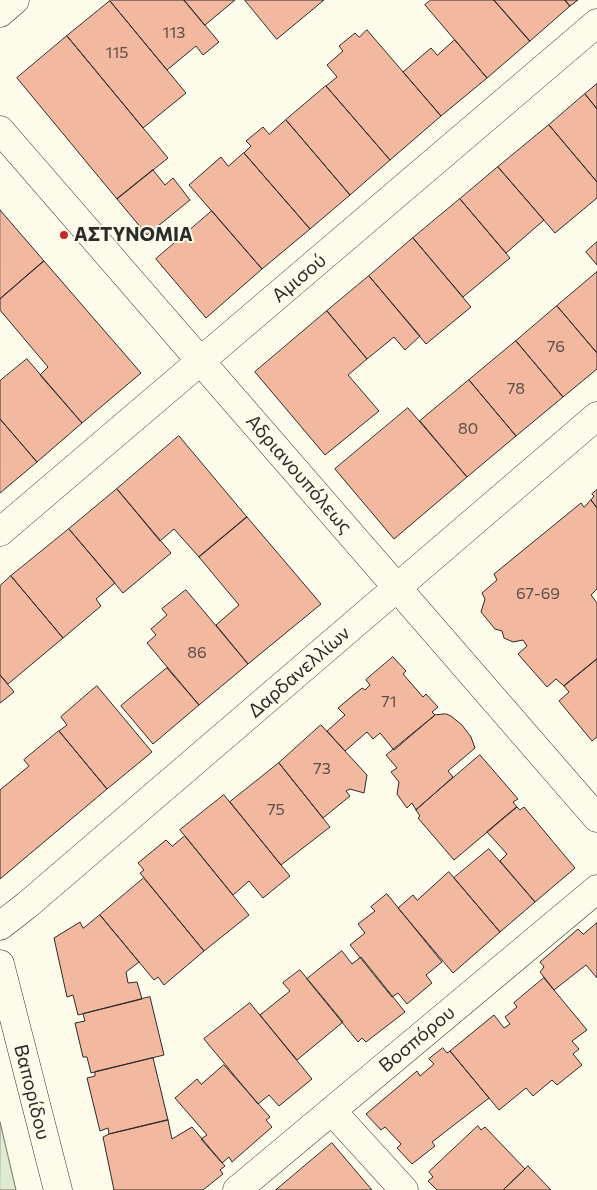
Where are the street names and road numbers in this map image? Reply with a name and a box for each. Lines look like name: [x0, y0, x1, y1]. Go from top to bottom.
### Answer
street label: Αμισού: [267, 249, 331, 307]
street label: Αδριανουπόλεως: [241, 410, 357, 538]
street label: Δαρδανελλίων: [243, 621, 355, 723]
street label: Βοσπόρου: [374, 1001, 460, 1077]
street label: Βαπορίδου: [9, 1042, 55, 1142]

